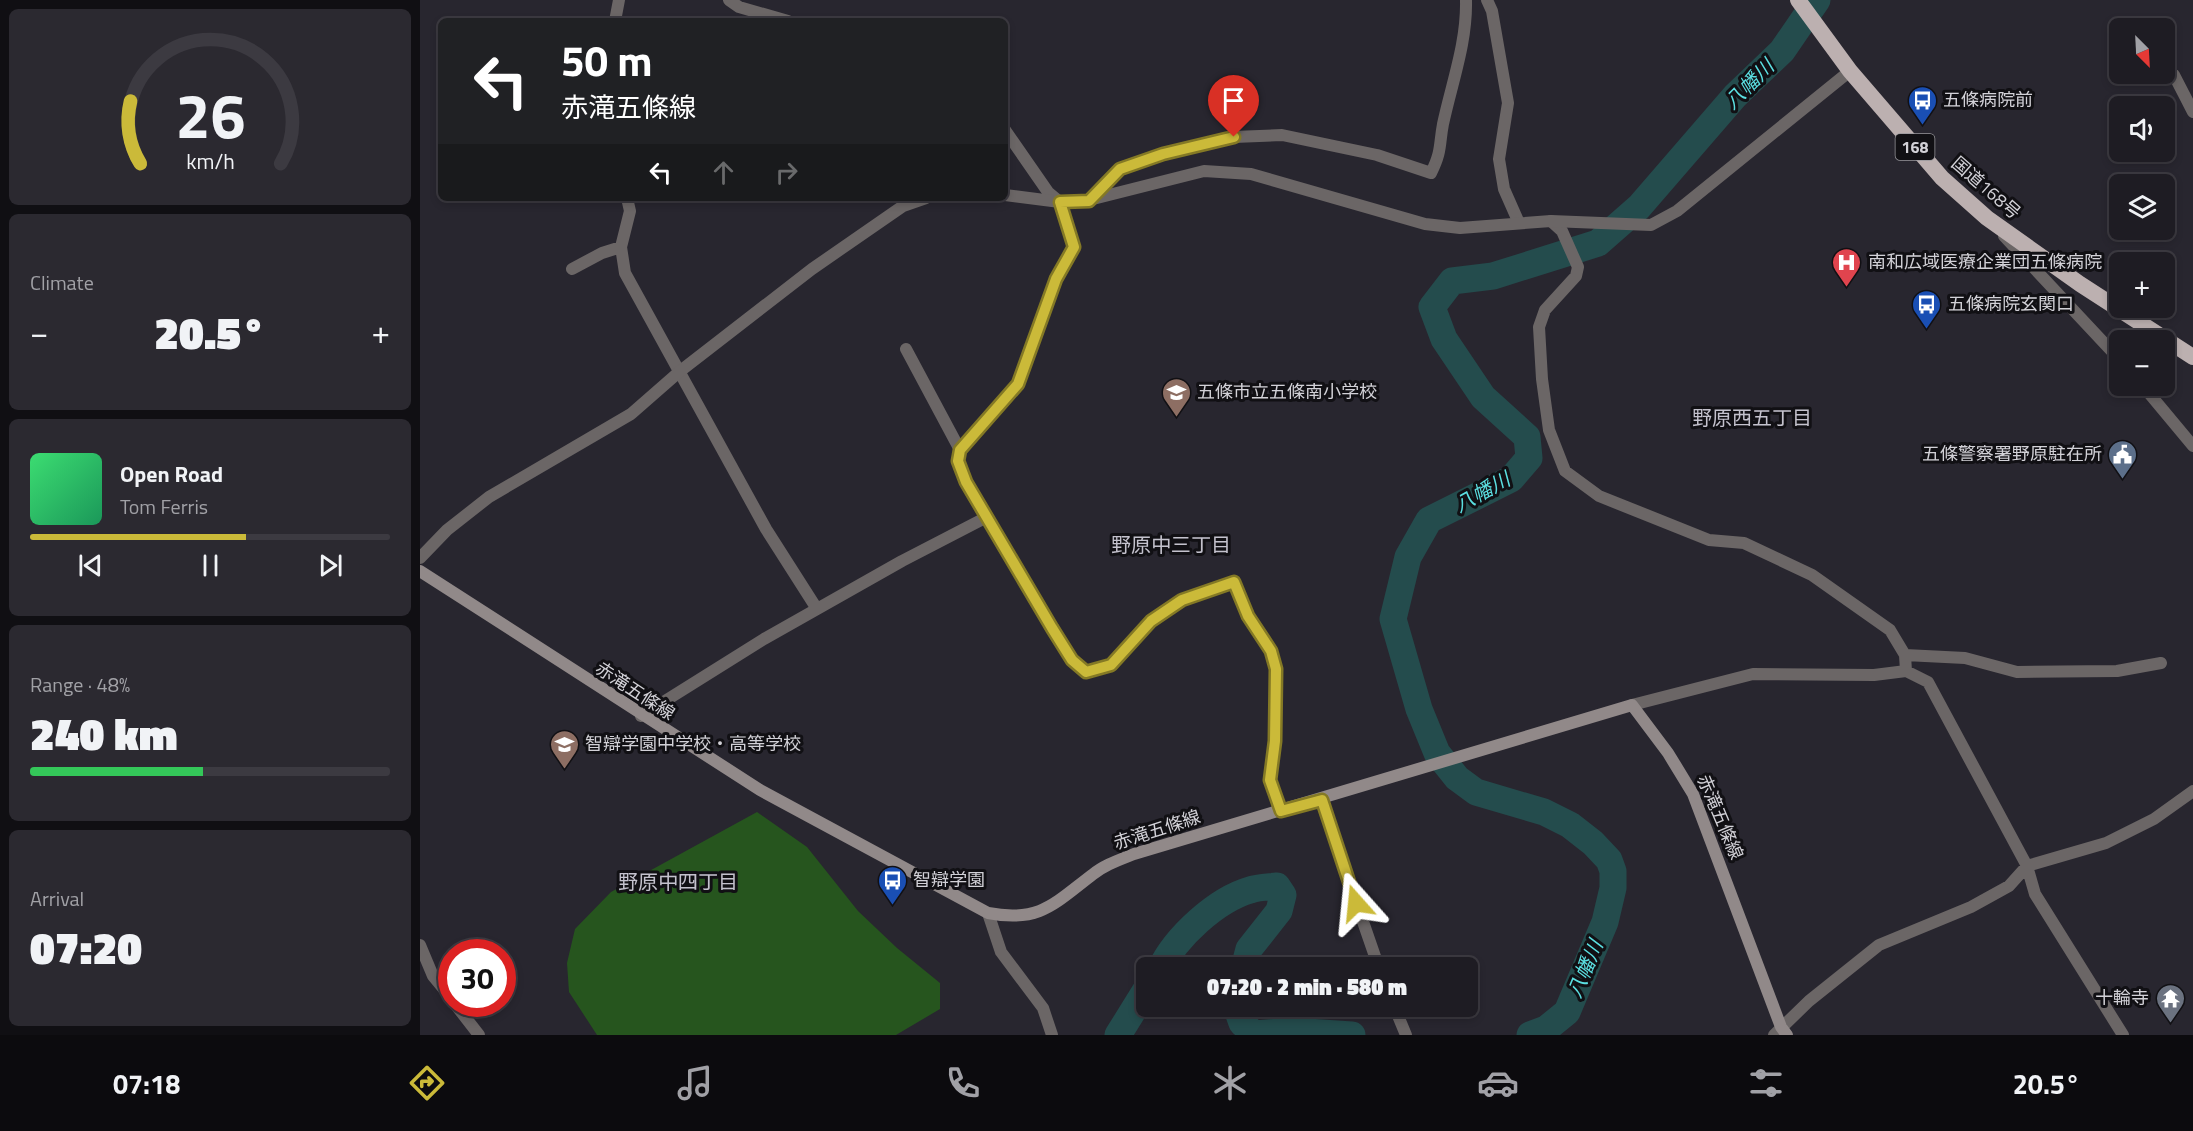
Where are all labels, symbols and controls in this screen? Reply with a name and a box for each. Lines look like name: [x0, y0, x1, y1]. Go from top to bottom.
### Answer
north arrow: [2109, 18, 2175, 84]
map controls: [2109, 18, 2175, 396]
text: 50 m: [561, 28, 653, 92]
icon: left: [462, 42, 540, 120]
water label: 八幡川: [1716, 50, 1782, 116]
text: 26: [175, 67, 245, 162]
pin: [1208, 75, 1259, 137]
icon: arrive: [1217, 84, 1250, 117]
bus stop icon: 五條病院前: [1906, 84, 1938, 126]
text: 赤滝五條線: [561, 86, 696, 127]
place label: 五條病院前: [1943, 86, 2033, 113]
button: sound: [2109, 96, 2175, 162]
road number: 168: [1896, 134, 1934, 160]
text: km/h: [186, 145, 234, 177]
street label: 国道168号: [1946, 150, 2027, 225]
icon: left: [644, 156, 677, 189]
icon: ahead: [707, 156, 740, 189]
icon: right: [770, 156, 803, 189]
button: layers: [2109, 174, 2175, 240]
hospital icon: 南和広域医療企業団五條病院: [1831, 246, 1863, 288]
place label: 南和広域医療企業団五條病院: [1868, 248, 2102, 275]
button: +: [2109, 252, 2175, 318]
text: Climate: [30, 267, 94, 298]
bus stop icon: 五條病院玄関口: [1911, 288, 1943, 330]
place label: 五條病院玄関口: [1948, 290, 2074, 317]
text: 20.5°: [154, 298, 266, 366]
text: −: [30, 307, 48, 357]
text: +: [372, 307, 390, 357]
button: −: [2109, 330, 2175, 396]
school or university icon: 五條市立五條南小学校: [1160, 376, 1192, 418]
place label: 五條市立五條南小学校: [1197, 378, 1377, 405]
district label: 野原西五丁目: [1692, 402, 1812, 433]
public building icon: 五條警察署野原駐在所: [2107, 438, 2139, 480]
place label: 五條警察署野原駐在所: [1922, 440, 2102, 467]
text: Open Road: [120, 457, 223, 491]
water label: 八幡川: [1448, 462, 1517, 520]
text: Tom Ferris: [120, 491, 208, 522]
district label: 野原中三丁目: [1111, 529, 1231, 560]
icon: previous: [74, 549, 107, 582]
icon: pause: [194, 549, 227, 582]
icon: next: [314, 549, 347, 582]
street label: 赤滝五條線: [590, 655, 680, 726]
text: Range · 48%: [30, 669, 130, 700]
text: 240 km: [30, 699, 178, 767]
school or university icon: 智辯学園中学校・高等学校: [548, 728, 580, 770]
place label: 智辯学園中学校・高等学校: [585, 730, 801, 757]
street label: 赤滝五條線: [1690, 770, 1750, 864]
street label: 赤滝五條線: [1110, 803, 1204, 856]
bus stop icon: 智辯学園: [876, 864, 908, 906]
district label: 野原中四丁目: [618, 866, 738, 897]
place label: 智辯学園: [913, 866, 985, 893]
position arrow: [1324, 871, 1388, 935]
text: Arrival: [30, 883, 84, 914]
text: 07:20: [30, 913, 142, 981]
water label: 八幡川: [1559, 933, 1611, 1002]
speed limit sign: 30: [438, 939, 516, 1017]
text: 07:20 · 2 min · 580 m: [1207, 970, 1407, 1004]
temple icon: 十輪寺: [2154, 982, 2186, 1024]
place label: 十輪寺: [2095, 984, 2149, 1011]
icon: directions: [406, 1062, 448, 1104]
icon: music: [674, 1062, 716, 1104]
icon: phone: [942, 1062, 984, 1104]
icon: climate: [1209, 1062, 1251, 1104]
icon: car: [1477, 1062, 1519, 1104]
icon: filters: [1745, 1062, 1787, 1104]
text: 07:18: [113, 1063, 180, 1104]
text: 20.5°: [2013, 1063, 2080, 1104]

